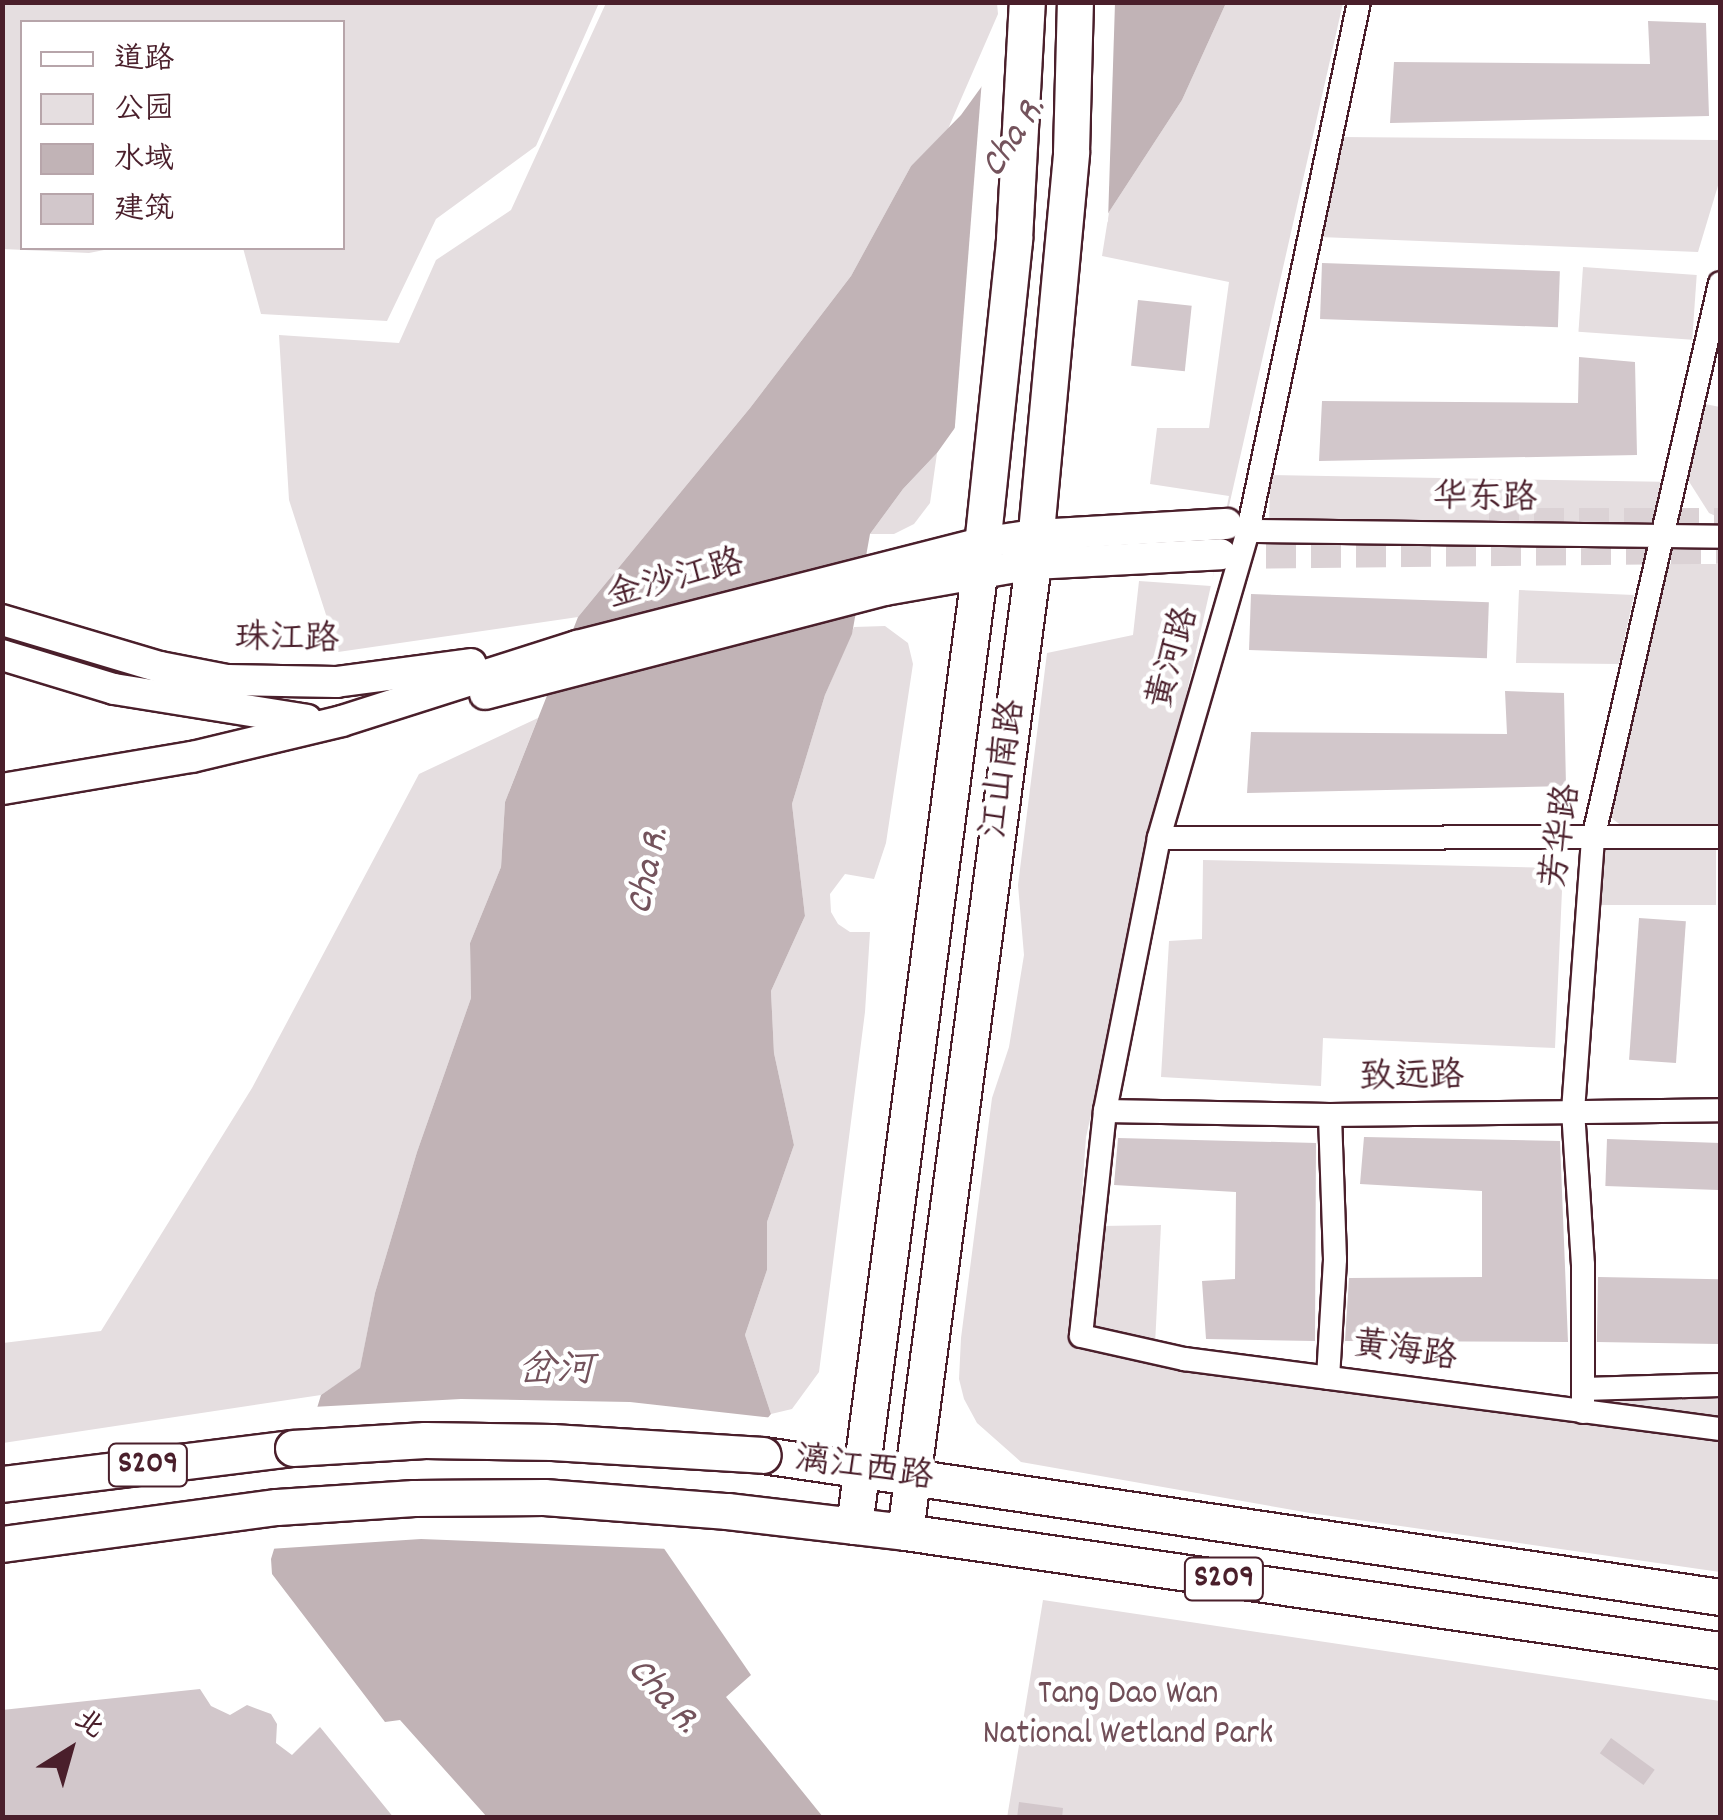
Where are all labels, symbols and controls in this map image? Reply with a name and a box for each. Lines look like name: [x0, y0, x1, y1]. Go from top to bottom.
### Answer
legend: [20, 20, 345, 250]
text: 道路: [114, 40, 174, 83]
water label: Cha R.: [972, 89, 1058, 187]
text: 公园: [114, 90, 174, 133]
text: 水域: [114, 140, 174, 183]
text: 建筑: [114, 190, 174, 233]
street label: 华东路: [1432, 478, 1538, 522]
street label: 金沙江路: [603, 543, 749, 619]
street label: 黄河路: [1140, 602, 1210, 714]
street label: 珠江路: [234, 619, 340, 663]
street label: 江山南路: [974, 697, 1036, 841]
street label: 芳华路: [1535, 781, 1591, 891]
water label: Cha R.: [619, 823, 681, 919]
street label: 致远路: [1359, 1057, 1465, 1101]
street label: 黄海路: [1350, 1325, 1460, 1381]
water label: 岔河: [518, 1350, 594, 1396]
road number: S209: [106, 1438, 190, 1492]
street label: 漓江西路: [792, 1439, 936, 1501]
road number: S209: [1182, 1552, 1266, 1606]
water label: Cha R.: [616, 1649, 708, 1745]
park label: Tang Dao Wan National Wetland Park: [983, 1674, 1273, 1756]
north arrow: [20, 1700, 120, 1800]
text: 北: [65, 1702, 111, 1750]

